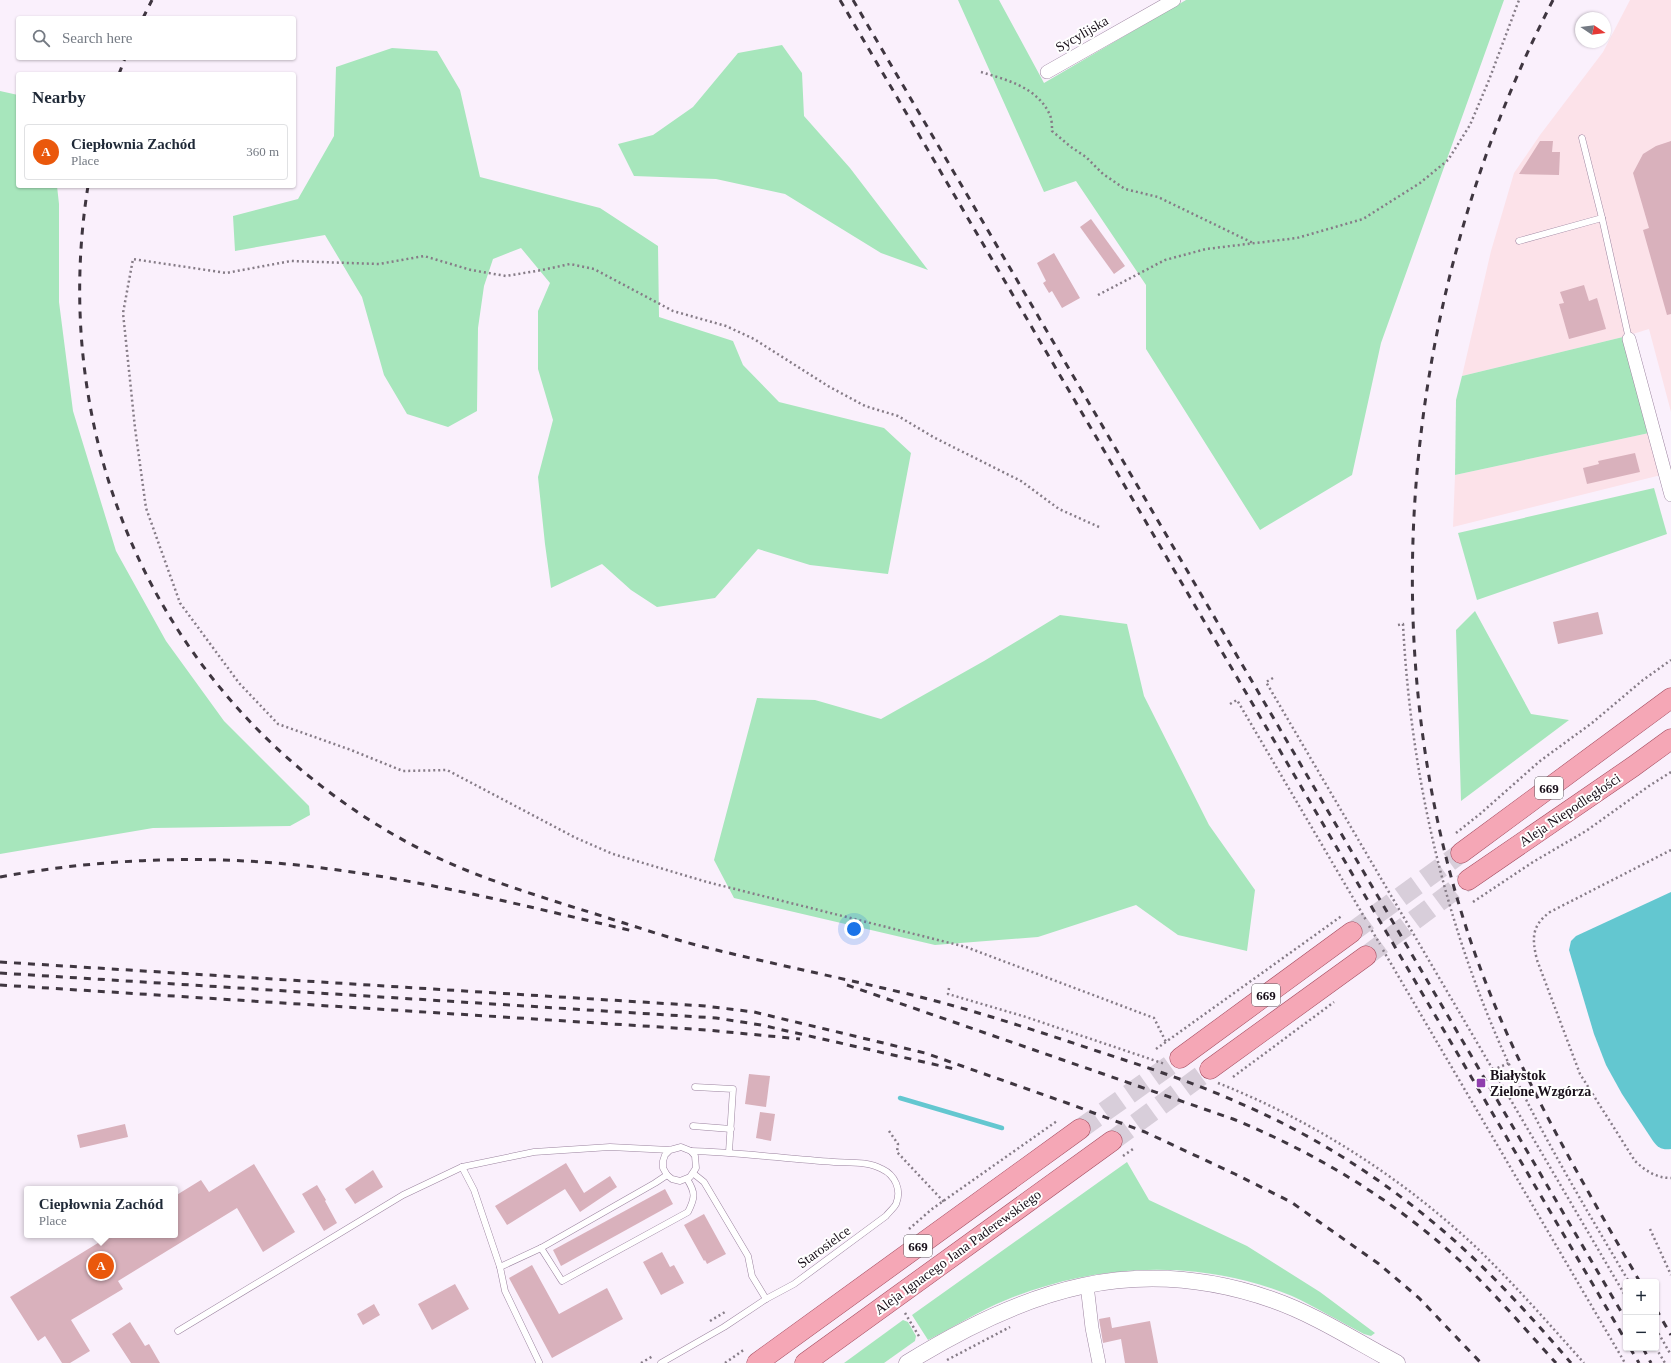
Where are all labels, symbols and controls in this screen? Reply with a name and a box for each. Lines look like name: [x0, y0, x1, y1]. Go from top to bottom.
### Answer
north arrow: [1575, 12, 1611, 48]
street label: Sycylijska: [1053, 13, 1112, 55]
search box: [16, 16, 296, 60]
icon: search: [30, 27, 52, 49]
text: Search here: [62, 30, 132, 46]
text: Nearby: [32, 88, 86, 107]
text: Ciepłownia Zachód: [71, 136, 196, 152]
text: A: [41, 144, 51, 159]
text: 360 m: [246, 144, 279, 159]
text: Place: [71, 153, 99, 168]
street label: Aleja Niepodległości: [1517, 771, 1623, 849]
road number: 669: [1535, 777, 1563, 799]
your location: [844, 919, 864, 939]
road number: 669: [1252, 984, 1280, 1006]
place label: Białystok Zielone Wzgórza: [1490, 1068, 1591, 1099]
marker: Białystok Zielone Wzgórza: [1475, 1077, 1487, 1089]
popup: [24, 1186, 178, 1238]
street label: Aleja Ignacego Jana Paderewskiego: [872, 1187, 1044, 1317]
text: Ciepłownia Zachód: [39, 1196, 163, 1212]
text: Place: [39, 1213, 67, 1228]
street label: Starosielce: [795, 1223, 853, 1271]
road number: 669: [904, 1235, 932, 1257]
pin: A: [88, 1251, 114, 1281]
map controls: [1623, 1279, 1659, 1351]
button: +: [1623, 1279, 1659, 1315]
button: −: [1623, 1315, 1659, 1351]

